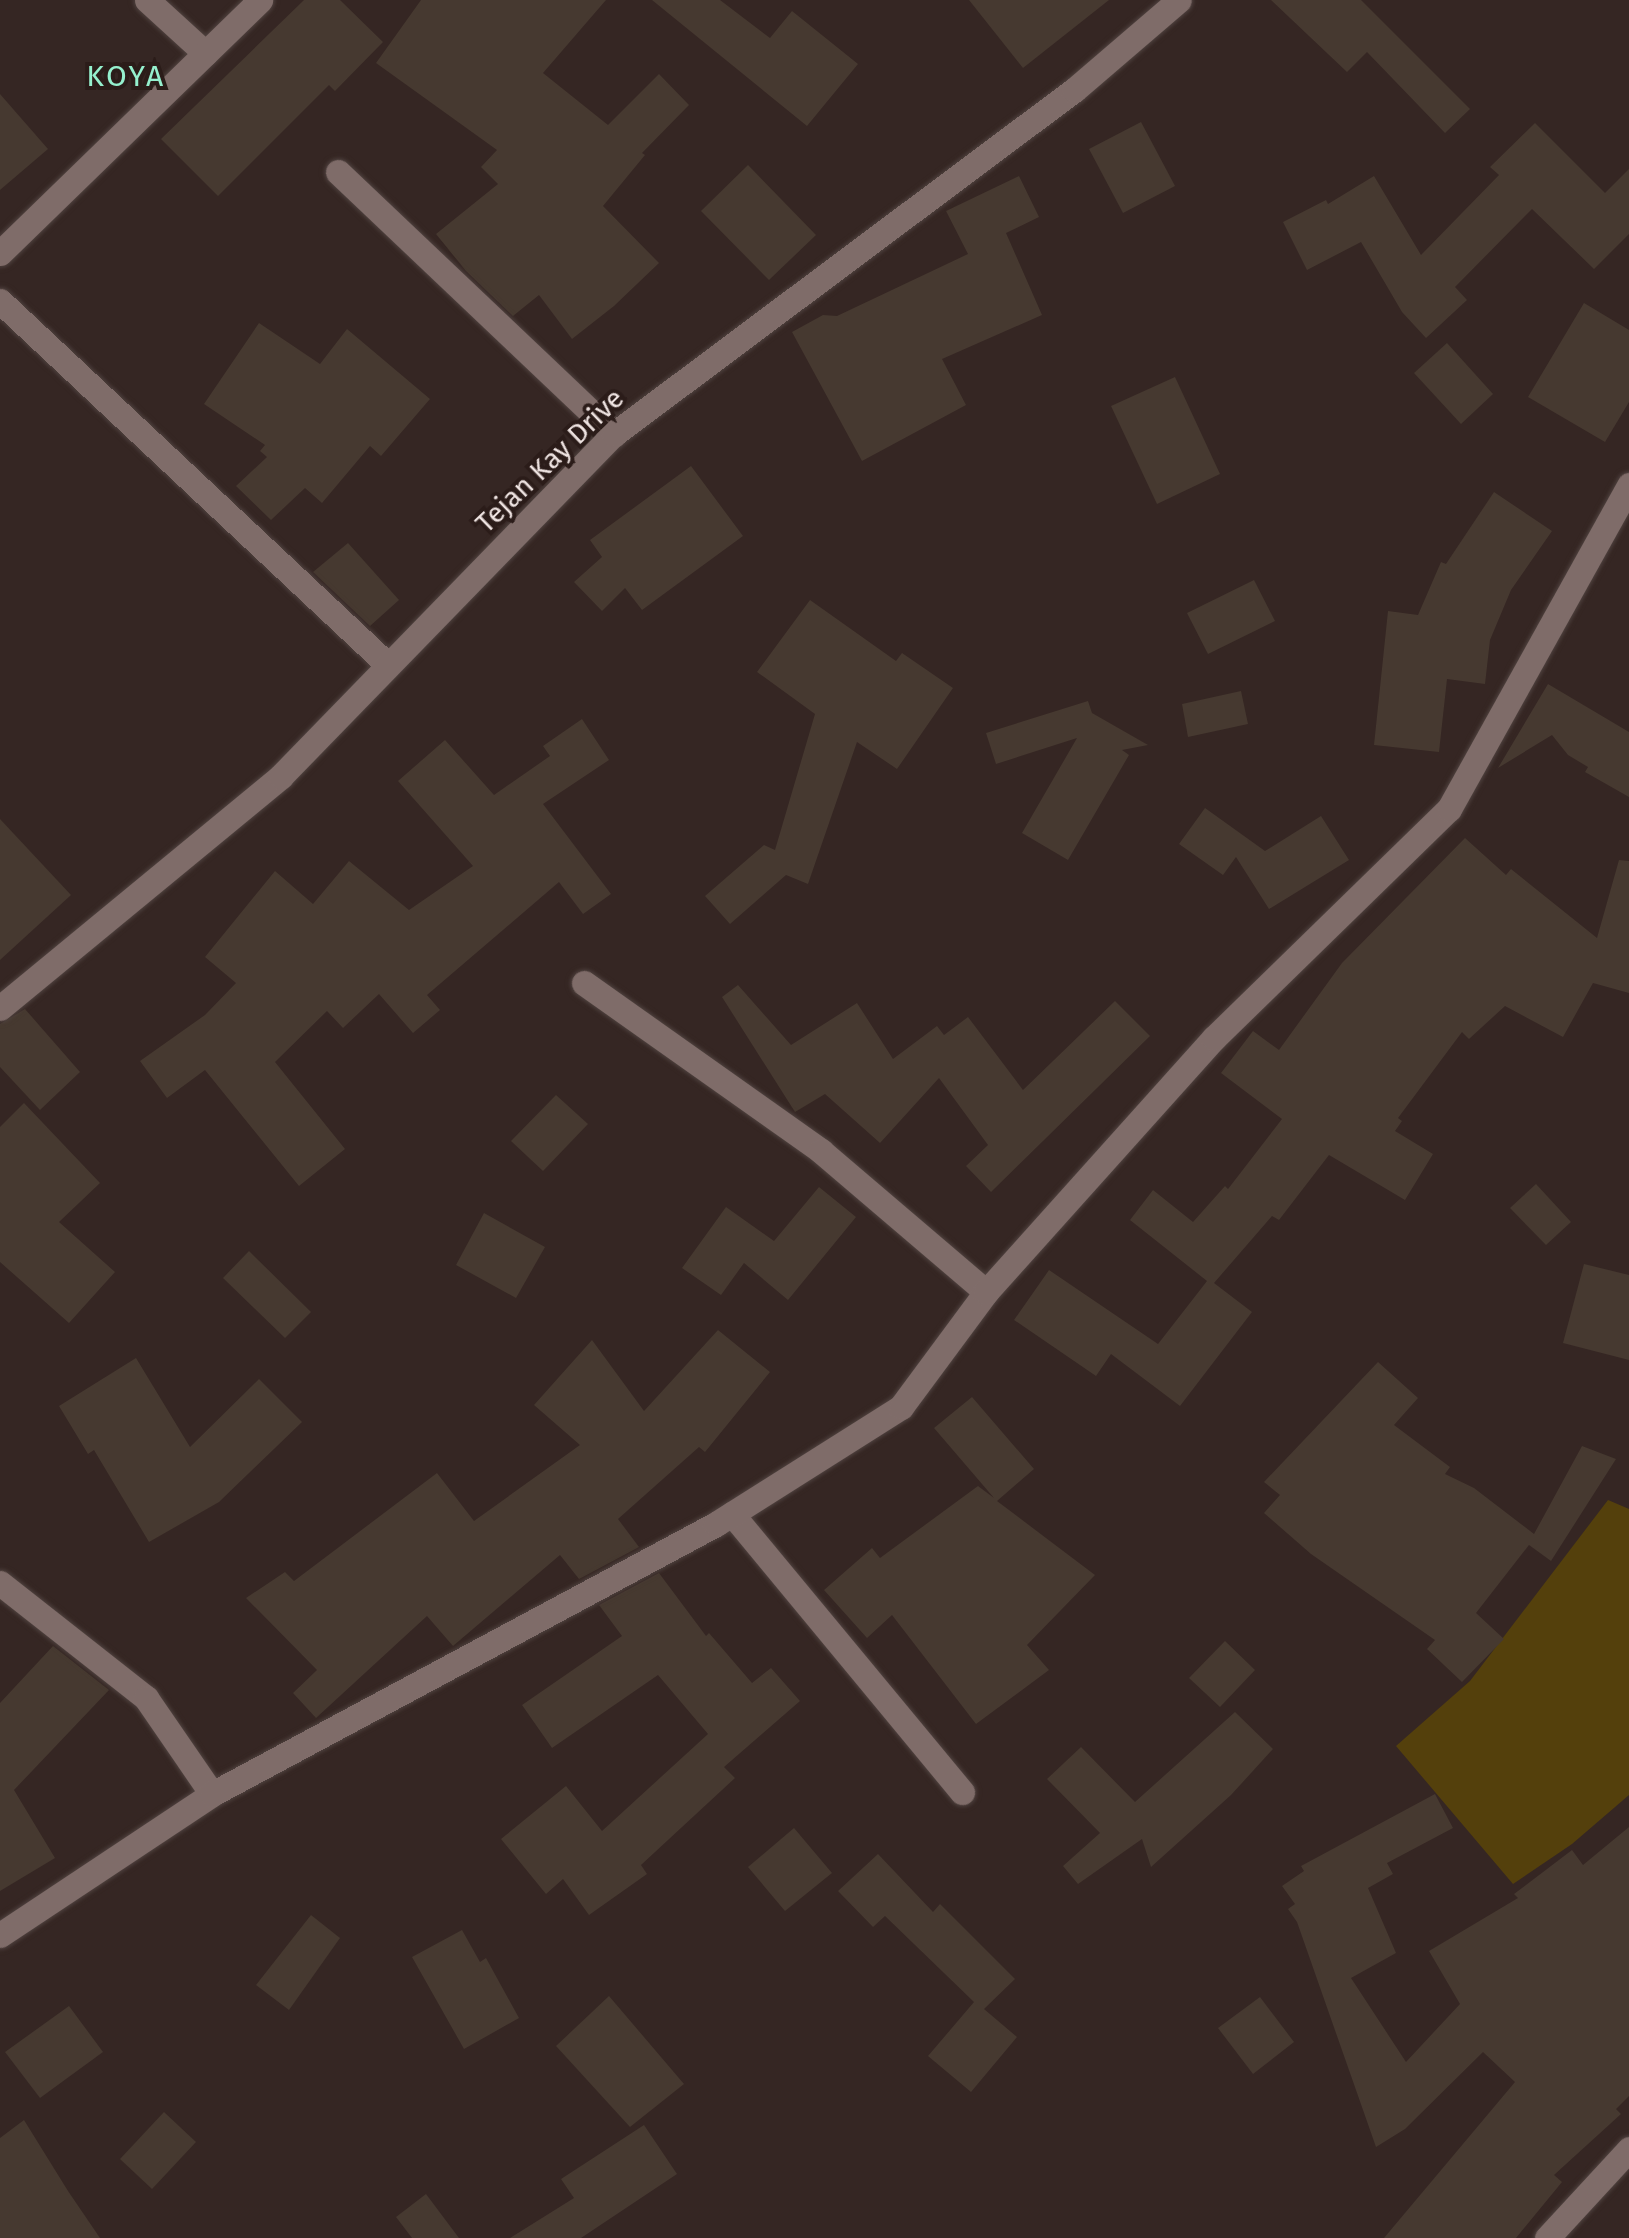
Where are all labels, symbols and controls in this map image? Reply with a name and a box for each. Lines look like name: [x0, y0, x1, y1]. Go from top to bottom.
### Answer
district label: KOYA: [86, 58, 166, 94]
street label: Tejan Kay Drive: [469, 382, 631, 540]

